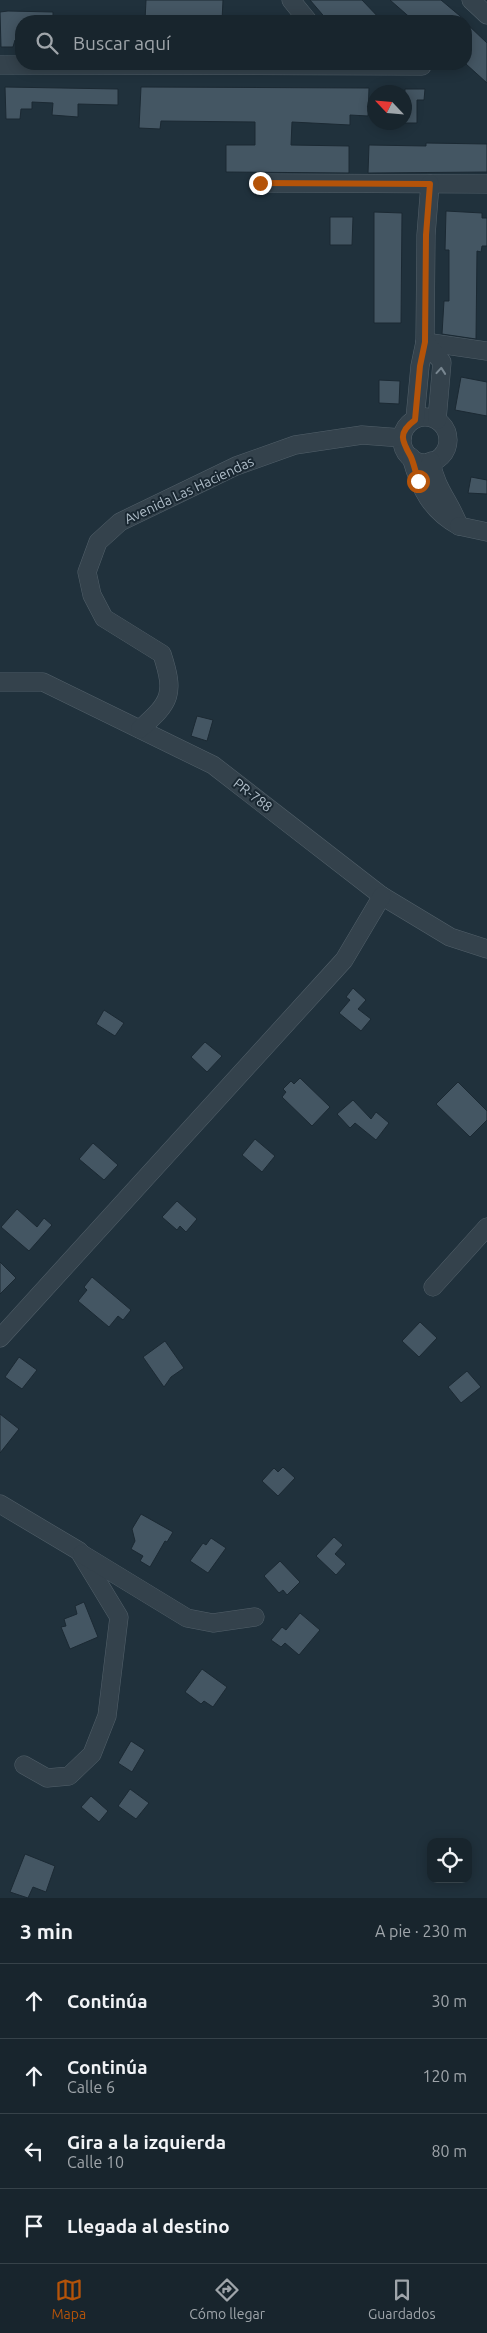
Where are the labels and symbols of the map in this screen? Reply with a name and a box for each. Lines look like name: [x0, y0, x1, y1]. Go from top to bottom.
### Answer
north arrow: [367, 85, 412, 130]
route end: [249, 172, 272, 195]
one-way arrow: [435, 367, 446, 375]
street label: Avenida Las Haciendas: [122, 453, 256, 527]
route start: [407, 470, 430, 493]
street label: PR-788: [230, 775, 276, 815]

